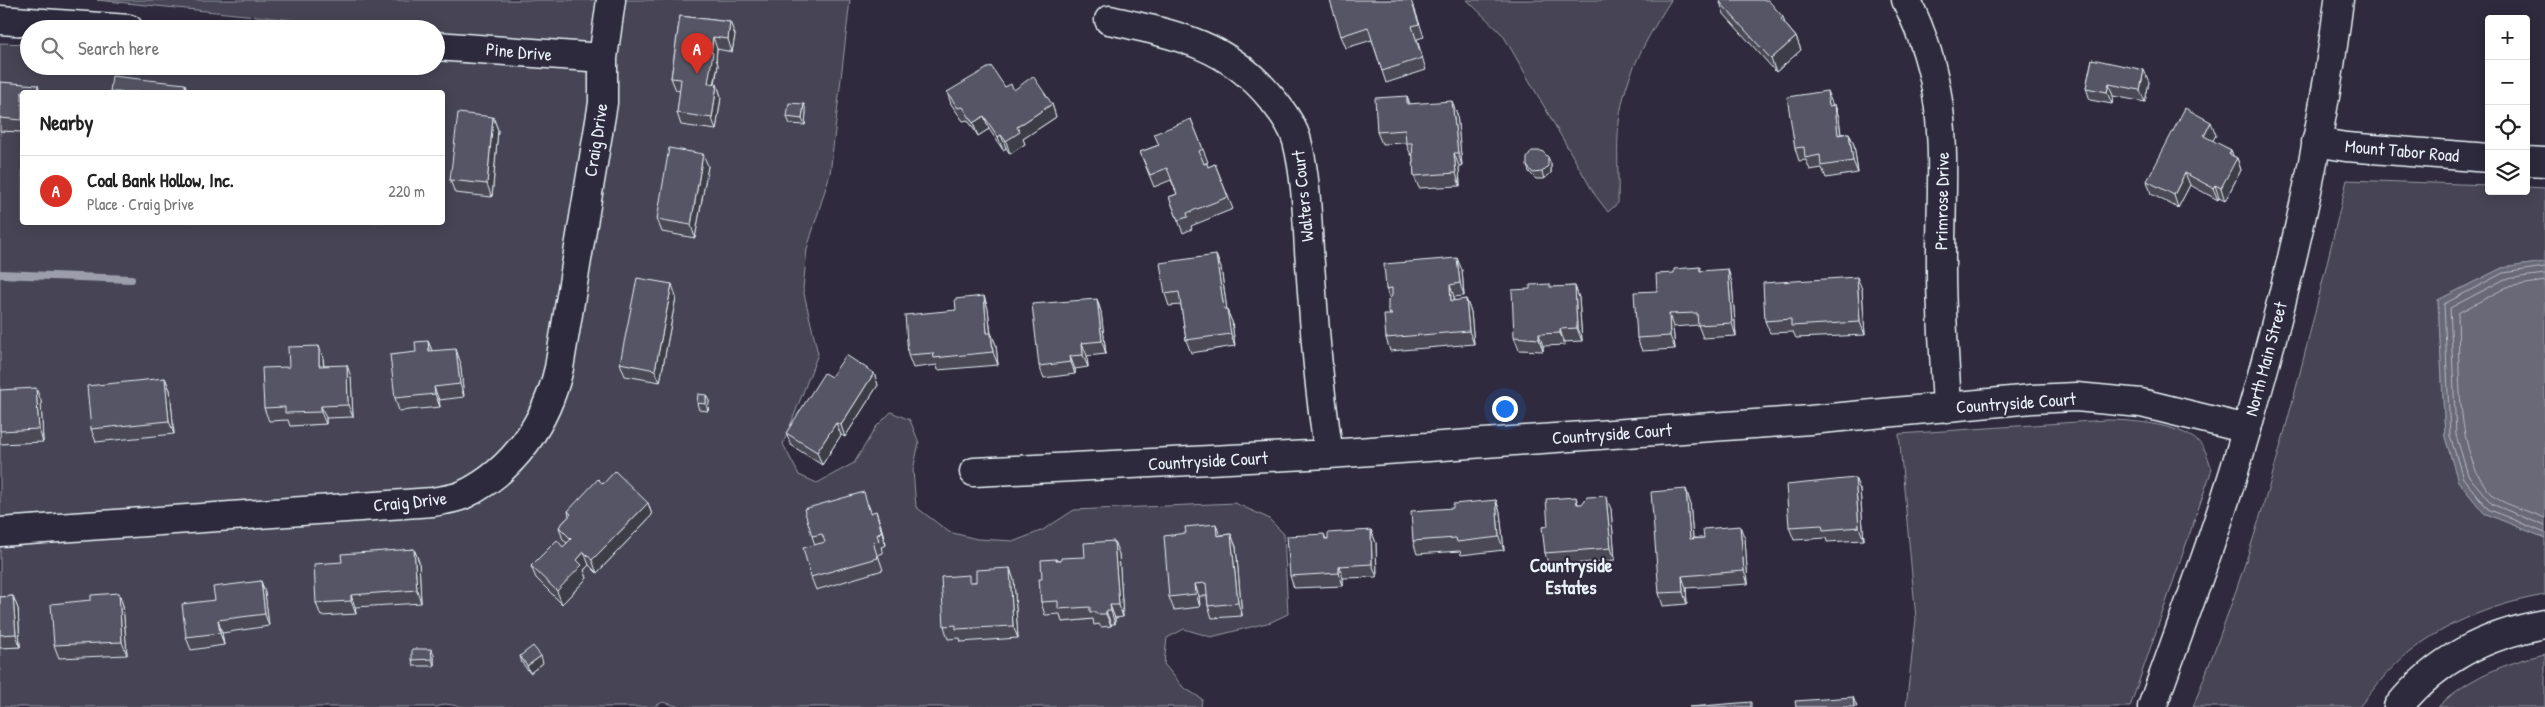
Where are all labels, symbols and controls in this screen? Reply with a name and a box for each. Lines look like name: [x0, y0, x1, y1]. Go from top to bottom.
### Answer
map controls: [2485, 15, 2530, 195]
button: +: [2485, 15, 2530, 60]
search box: [20, 20, 445, 75]
pin: A: [681, 33, 713, 74]
icon: search: [38, 34, 66, 62]
text: Search here: [78, 35, 159, 61]
street label: Pine Drive: [485, 36, 553, 67]
button: −: [2485, 60, 2530, 105]
street label: Craig Drive: [577, 101, 614, 178]
button: locate: [2485, 105, 2530, 150]
text: Nearby: [40, 108, 93, 137]
street label: Mount Tabor Road: [2344, 133, 2460, 168]
street label: Walters Court: [1285, 148, 1320, 243]
button: layers: [2485, 150, 2530, 195]
street label: Primrose Drive: [1928, 152, 1955, 250]
text: Coal Bank Hollow, Inc.: [87, 167, 234, 193]
text: A: [52, 180, 60, 202]
text: 220 m: [388, 180, 425, 202]
text: Place · Craig Drive: [87, 193, 194, 215]
street label: North Main Street: [2238, 298, 2293, 419]
street label: Countryside Court: [1955, 386, 2077, 419]
your location: [1492, 396, 1518, 422]
street label: Countryside Court: [1551, 417, 1673, 450]
street label: Countryside Court: [1147, 445, 1269, 476]
street label: Craig Drive: [372, 485, 448, 518]
district label: Countryside Estates: [1530, 552, 1613, 600]

